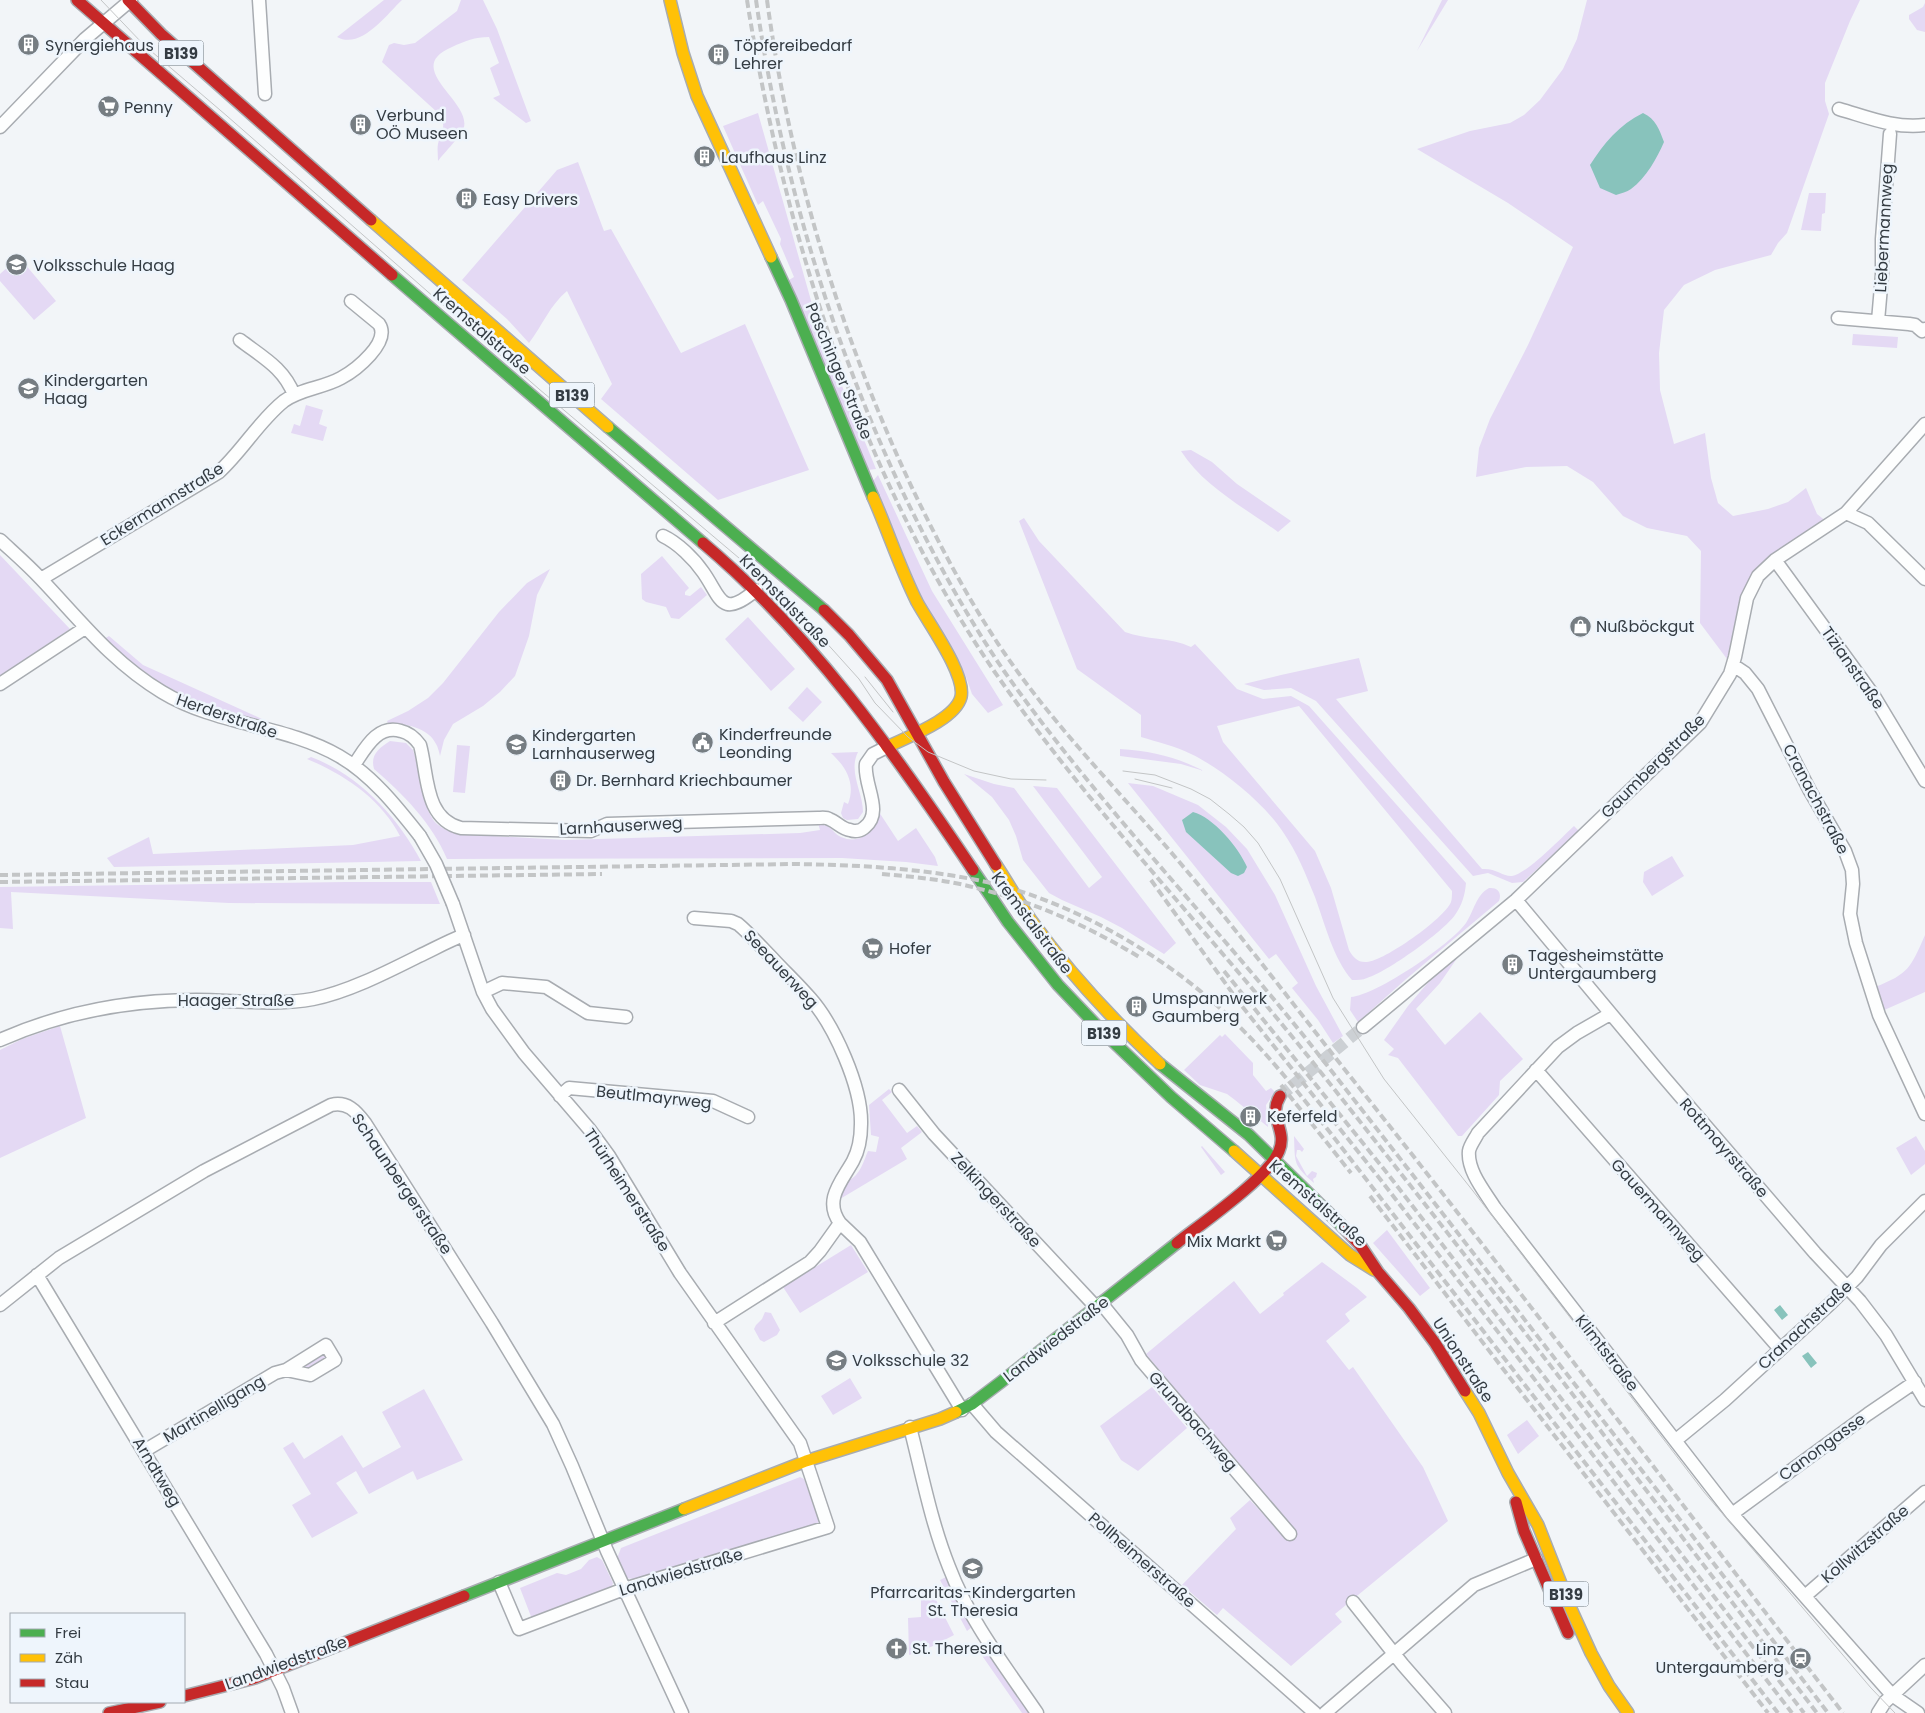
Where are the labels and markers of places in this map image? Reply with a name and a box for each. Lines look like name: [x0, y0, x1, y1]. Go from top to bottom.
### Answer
building icon: Synergiehaus: [17, 33, 41, 57]
place label: Synergiehaus: [45, 34, 154, 57]
place label: Töpfereibedarf Lehrer: [734, 34, 852, 75]
building icon: Töpfereibedarf Lehrer: [706, 42, 730, 66]
supermarket icon: Penny: [96, 95, 120, 119]
place label: Penny: [124, 96, 173, 119]
place label: Verbund OÖ Museen: [376, 104, 468, 145]
building icon: Verbund OÖ Museen: [348, 112, 372, 136]
building icon: Laufhaus Linz: [693, 145, 717, 169]
place label: Laufhaus Linz: [721, 146, 827, 169]
building icon: Easy Drivers: [455, 187, 479, 211]
place label: Easy Drivers: [483, 188, 578, 211]
school or university icon: Volksschule Haag: [5, 253, 29, 277]
place label: Volksschule Haag: [33, 254, 175, 277]
place label: Kindergarten Haag: [44, 369, 148, 410]
school or university icon: Kindergarten Haag: [16, 377, 40, 401]
shop icon: Nußböckgut: [1568, 614, 1592, 638]
place label: Nußböckgut: [1596, 615, 1694, 638]
place label: Kinderfreunde Leonding: [719, 723, 832, 764]
place label: Kindergarten Larnhauserweg: [532, 724, 655, 765]
public building icon: Kinderfreunde Leonding: [691, 731, 715, 755]
school or university icon: Kindergarten Larnhauserweg: [504, 732, 528, 756]
building icon: Dr. Bernhard Kriechbaumer: [548, 768, 572, 792]
place label: Dr. Bernhard Kriechbaumer: [576, 769, 793, 792]
supermarket icon: Hofer: [861, 936, 885, 960]
place label: Hofer: [889, 937, 931, 960]
place label: Tagesheimstätte Untergaumberg: [1528, 944, 1664, 985]
building icon: Tagesheimstätte Untergaumberg: [1500, 952, 1524, 976]
place label: Umspannwerk Gaumberg: [1152, 987, 1268, 1028]
building icon: Umspannwerk Gaumberg: [1124, 995, 1148, 1019]
building icon: Keferfeld: [1239, 1104, 1263, 1128]
place label: Keferfeld: [1267, 1105, 1338, 1128]
supermarket icon: Mix Markt: [1265, 1229, 1289, 1253]
place label: Mix Markt: [1187, 1230, 1261, 1253]
school or university icon: Volksschule 32: [824, 1348, 848, 1372]
place label: Volksschule 32: [852, 1349, 969, 1372]
school or university icon: Pfarrcaritas-Kindergarten St. Theresia: [961, 1556, 985, 1580]
place label: Pfarrcaritas-Kindergarten St. Theresia: [870, 1581, 1076, 1622]
church icon: St. Theresia: [884, 1636, 908, 1660]
place label: St. Theresia: [912, 1637, 1003, 1660]
place label: Linz Untergaumberg: [1655, 1638, 1784, 1679]
station icon: Linz Untergaumberg: [1788, 1646, 1812, 1670]

